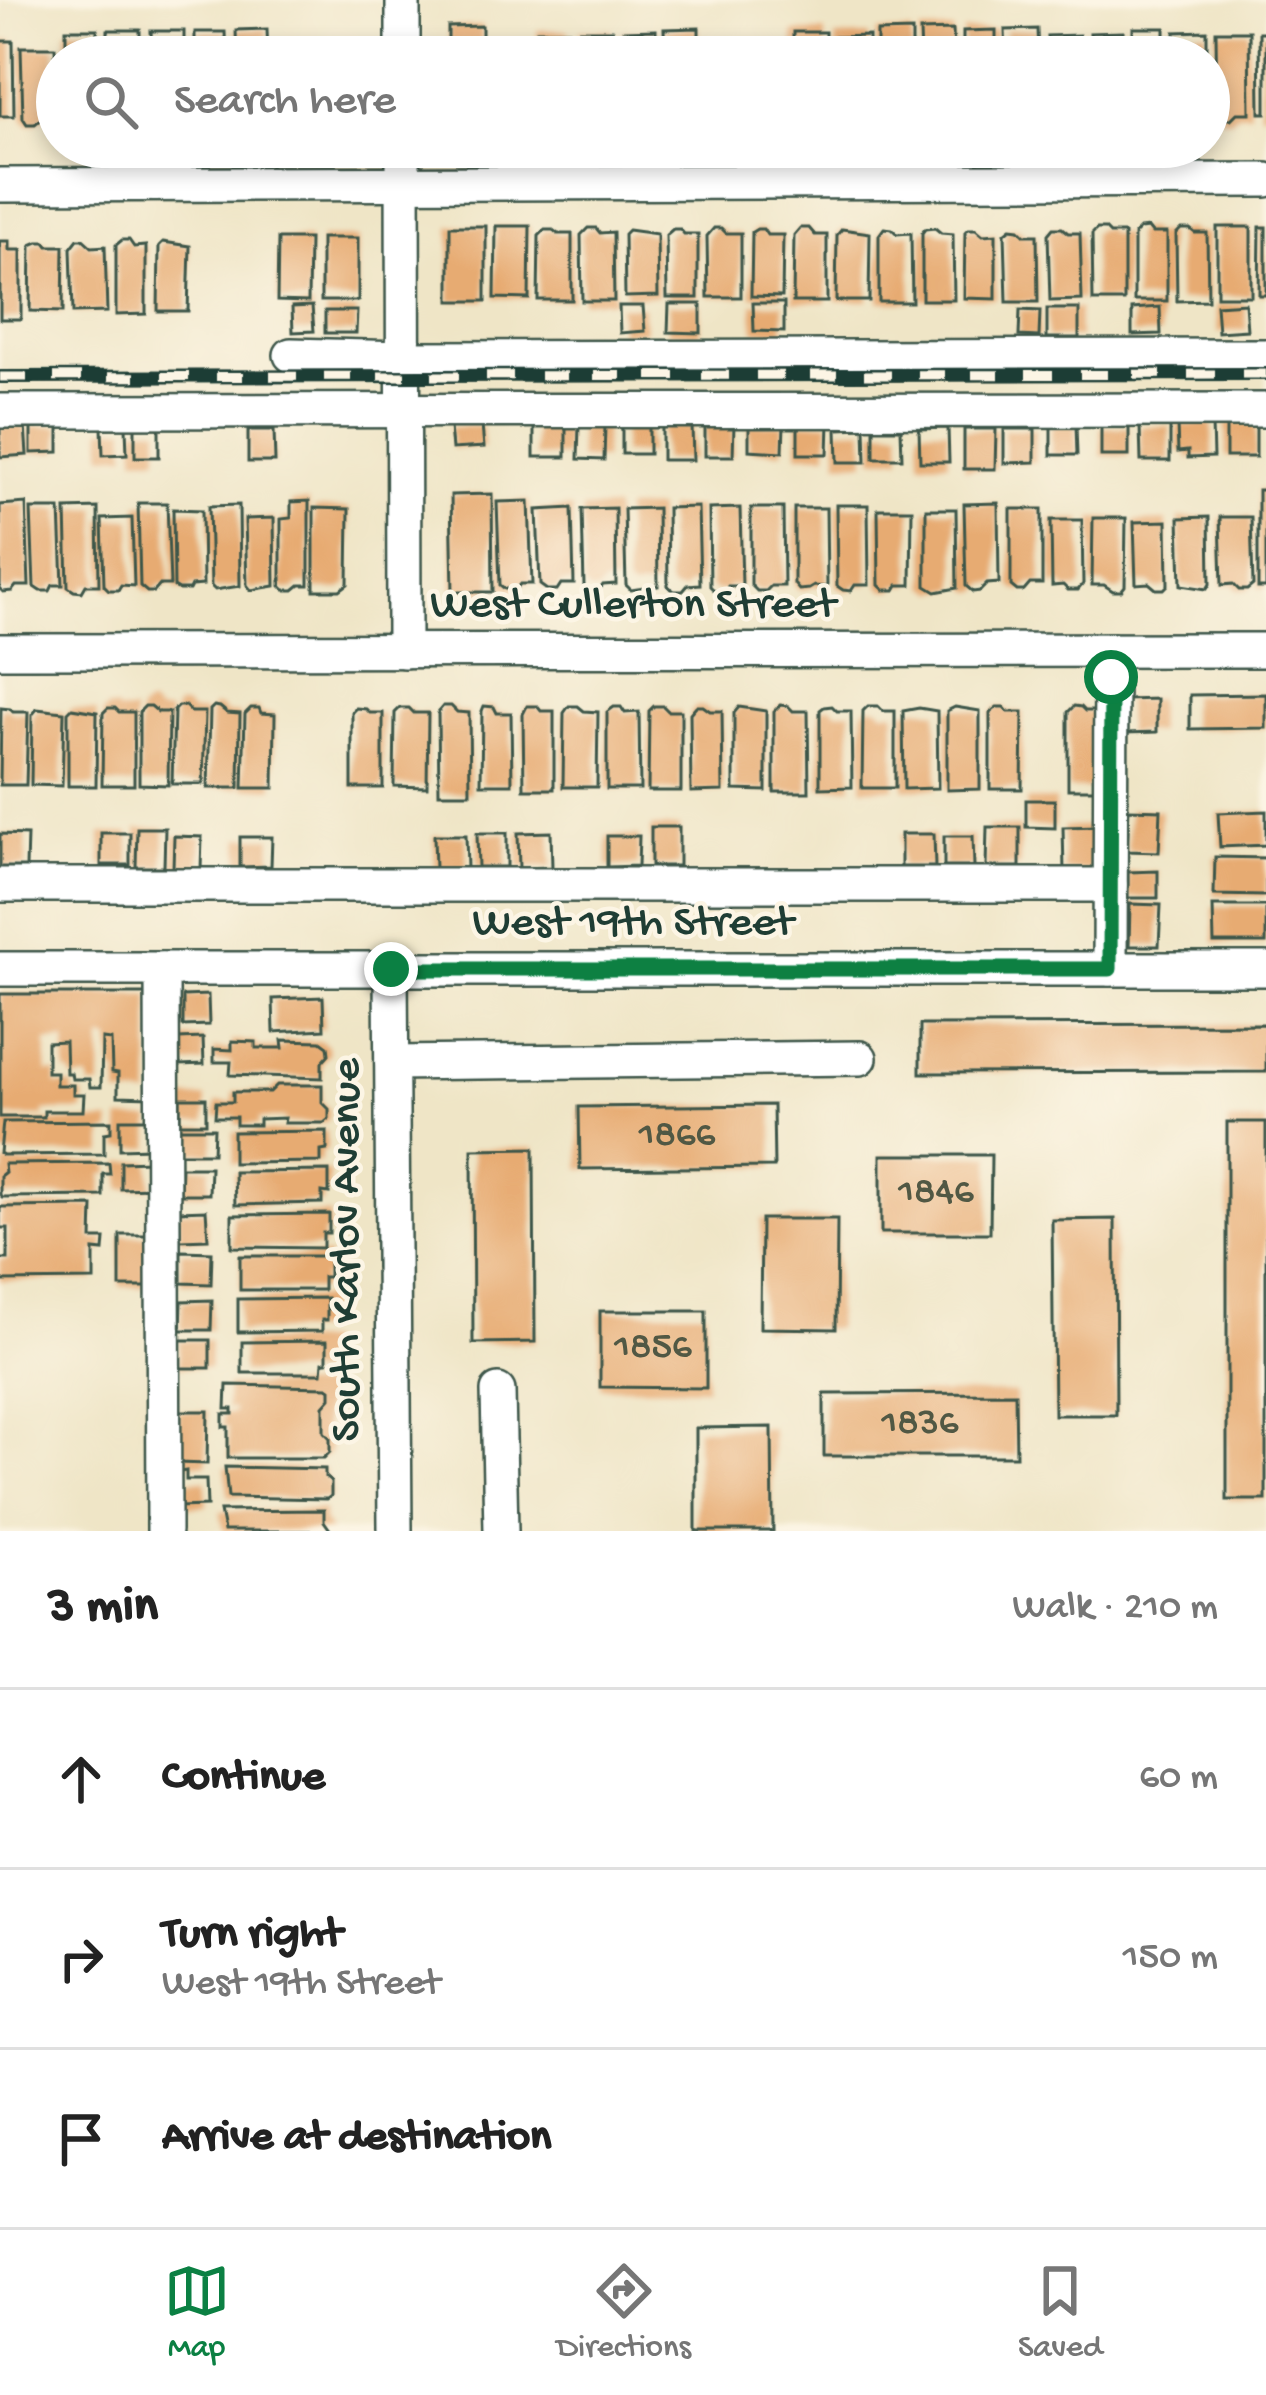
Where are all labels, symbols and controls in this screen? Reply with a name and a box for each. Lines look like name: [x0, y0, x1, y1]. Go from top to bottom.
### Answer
search box: [36, 36, 1230, 168]
icon: search: [78, 69, 144, 135]
text: Search here: [174, 76, 396, 129]
street label: West Cullerton Street: [430, 580, 839, 633]
route start: [1084, 650, 1138, 704]
street label: West 19th Street: [473, 898, 797, 951]
route end: [364, 942, 418, 996]
street label: South Karlov Avenue: [322, 1058, 375, 1442]
house number: 1866: [638, 1114, 716, 1160]
house number: 1846: [897, 1171, 974, 1217]
house number: 1856: [613, 1326, 692, 1372]
house number: 1836: [880, 1402, 959, 1448]
text: 3 min: [48, 1579, 158, 1639]
text: Walk · 210 m: [1013, 1586, 1218, 1632]
icon: ahead: [48, 1746, 114, 1812]
text: Continue: [162, 1752, 325, 1805]
text: 60 m: [1139, 1756, 1218, 1802]
text: Turn right: [162, 1909, 342, 1962]
icon: right: [48, 1926, 114, 1992]
text: 150 m: [1123, 1936, 1218, 1982]
text: West 19th Street: [162, 1962, 440, 2008]
icon: arrive: [48, 2106, 114, 2172]
text: Arrive at destination: [162, 2112, 551, 2165]
tab: Map: [164, 2258, 230, 2368]
tab: Directions: [557, 2258, 691, 2368]
tab: Saved: [1018, 2258, 1102, 2368]

